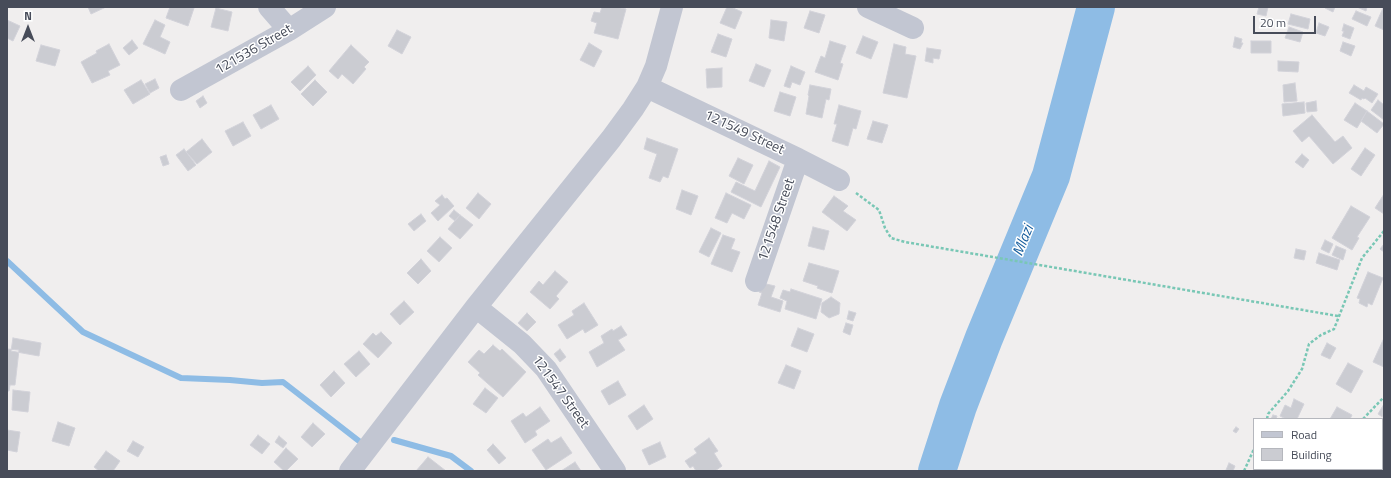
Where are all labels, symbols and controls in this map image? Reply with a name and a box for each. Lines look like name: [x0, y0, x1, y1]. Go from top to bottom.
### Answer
north arrow: [8, 8, 48, 48]
text: N: [24, 8, 32, 24]
scale bar: [1255, 8, 1318, 34]
text: 20 m: [1260, 13, 1286, 32]
street label: 121536 Street: [212, 21, 296, 79]
street label: 121549 Street: [701, 107, 787, 159]
street label: 121548 Street: [755, 177, 799, 263]
water label: Mlazi: [1010, 223, 1038, 259]
street label: 121547 Street: [528, 352, 592, 432]
legend: [1253, 418, 1383, 470]
text: Road: [1291, 425, 1317, 444]
text: Building: [1291, 445, 1332, 464]

